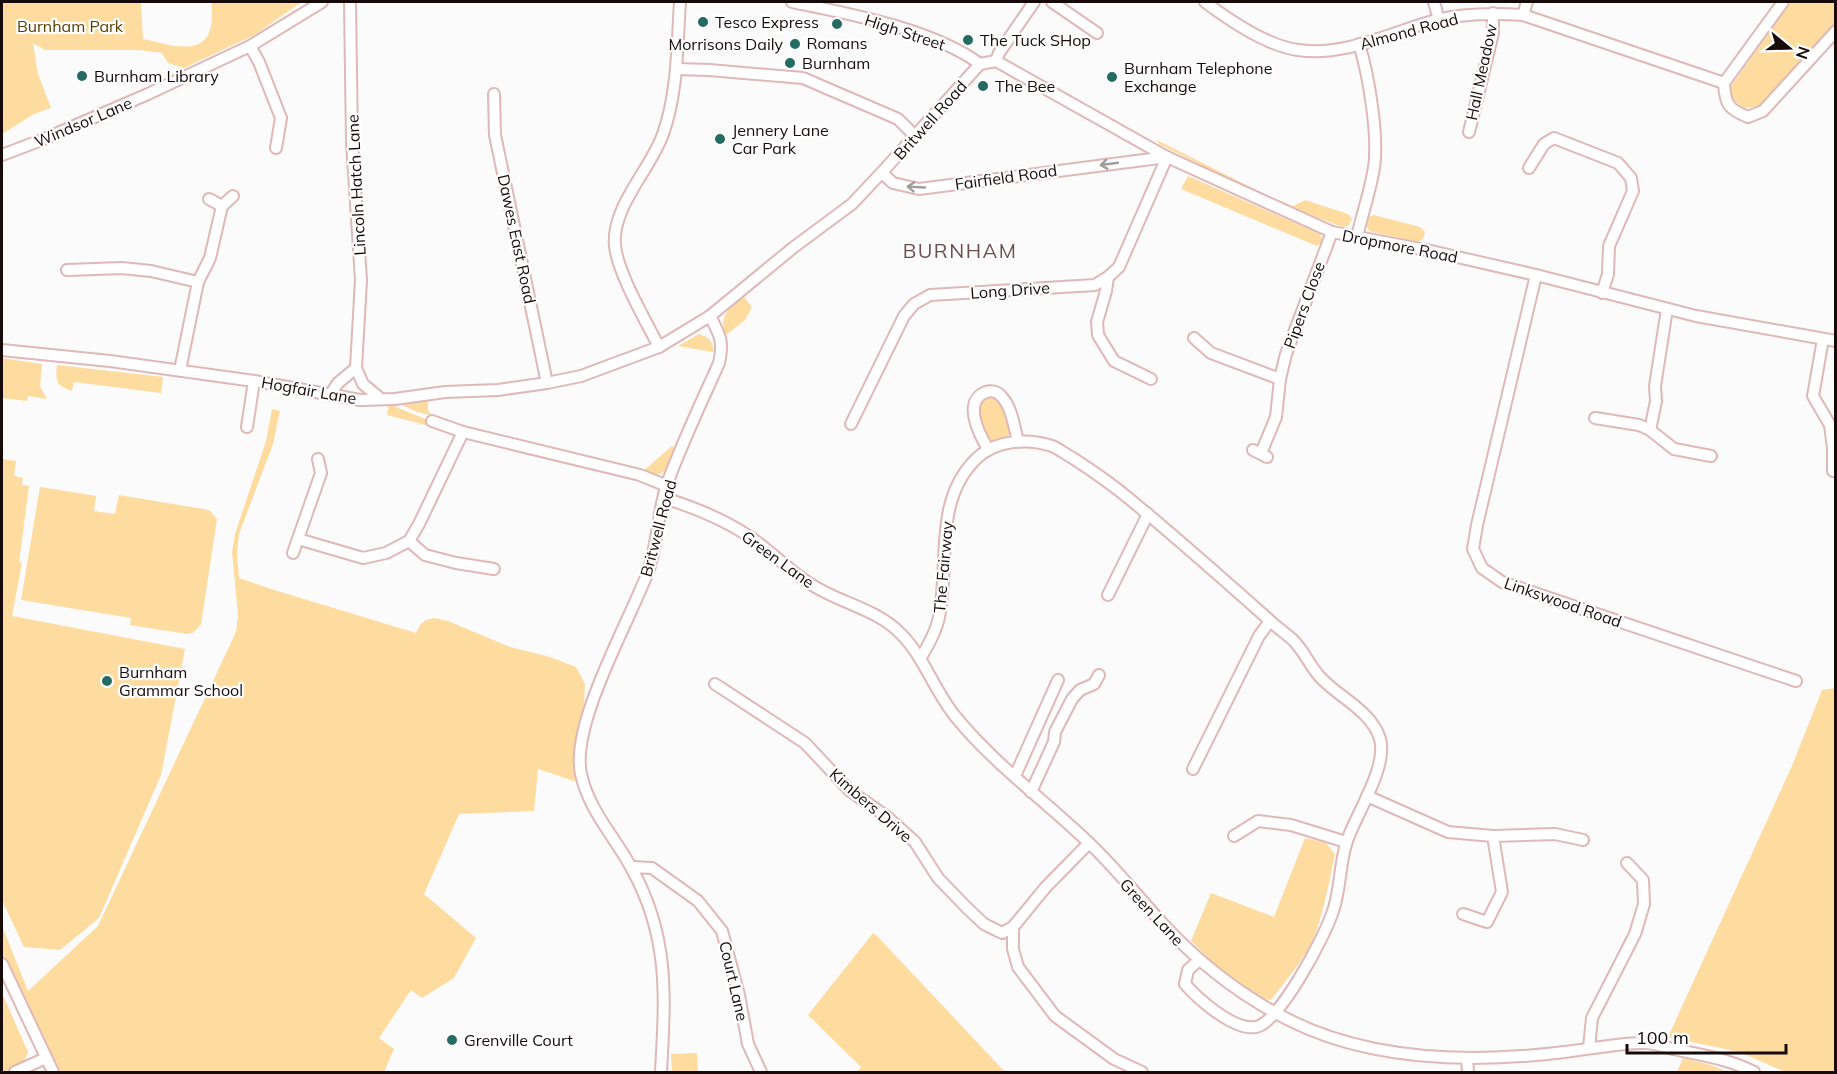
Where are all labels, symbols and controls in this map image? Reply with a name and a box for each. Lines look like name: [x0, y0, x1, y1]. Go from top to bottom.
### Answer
street label: Almond Road: [1358, 8, 1460, 54]
street label: High Street: [862, 10, 948, 55]
place label: Tesco Express: [715, 12, 819, 32]
marker: Tesco Express: [696, 15, 710, 29]
park label: Burnham Park: [17, 16, 124, 36]
marker: Romans: [830, 17, 844, 31]
north arrow: [1759, 18, 1819, 78]
street label: Hall Meadow: [1461, 22, 1501, 122]
place label: The Tuck SHop: [980, 30, 1091, 50]
place label: Romans: [807, 33, 868, 53]
marker: The Tuck SHop: [961, 33, 975, 47]
place label: Morrisons Daily: [668, 34, 784, 54]
marker: Morrisons Daily: [788, 37, 802, 51]
text: N: [1792, 44, 1815, 62]
place label: Burnham: [802, 53, 870, 73]
marker: Burnham: [783, 56, 797, 70]
place label: Burnham Telephone Exchange: [1124, 58, 1272, 96]
place label: Burnham Library: [94, 66, 219, 86]
marker: Burnham Library: [75, 69, 89, 83]
marker: Burnham Telephone Exchange: [1105, 70, 1119, 84]
street label: Britwell Road: [889, 76, 971, 164]
place label: The Bee: [995, 76, 1055, 96]
marker: The Bee: [976, 79, 990, 93]
street label: Windsor Lane: [31, 92, 135, 152]
street label: Lincoln Hatch Lane: [342, 114, 370, 256]
place label: Jennery Lane Car Park: [732, 120, 829, 158]
marker: Jennery Lane Car Park: [713, 132, 727, 146]
one-way arrow: [1100, 158, 1120, 169]
street label: Fairfield Road: [954, 160, 1058, 194]
street label: Dawes East Road: [494, 172, 540, 306]
one-way arrow: [907, 182, 926, 193]
street label: Dropmore Road: [1340, 225, 1460, 267]
district label: BURNHAM: [903, 238, 1017, 263]
street label: Pipers Close: [1279, 259, 1329, 351]
street label: Long Drive: [970, 277, 1050, 303]
street label: Hogfair Lane: [260, 372, 358, 408]
street label: Britwell Road: [635, 477, 681, 579]
street label: The Fairway: [929, 520, 957, 614]
street label: Green Lane: [738, 526, 818, 592]
street label: Linkswood Road: [1502, 573, 1624, 631]
place label: Burnham Grammar School: [119, 662, 243, 700]
marker: Burnham Grammar School: [100, 674, 114, 688]
street label: Kimbers Drive: [826, 764, 916, 846]
street label: Green Lane: [1116, 874, 1188, 950]
street label: Court Lane: [715, 939, 753, 1023]
scale bar: [1627, 1017, 1786, 1055]
text: 100 m: [1636, 1026, 1689, 1049]
place label: Grenville Court: [464, 1030, 573, 1050]
marker: Grenville Court: [445, 1033, 459, 1047]

